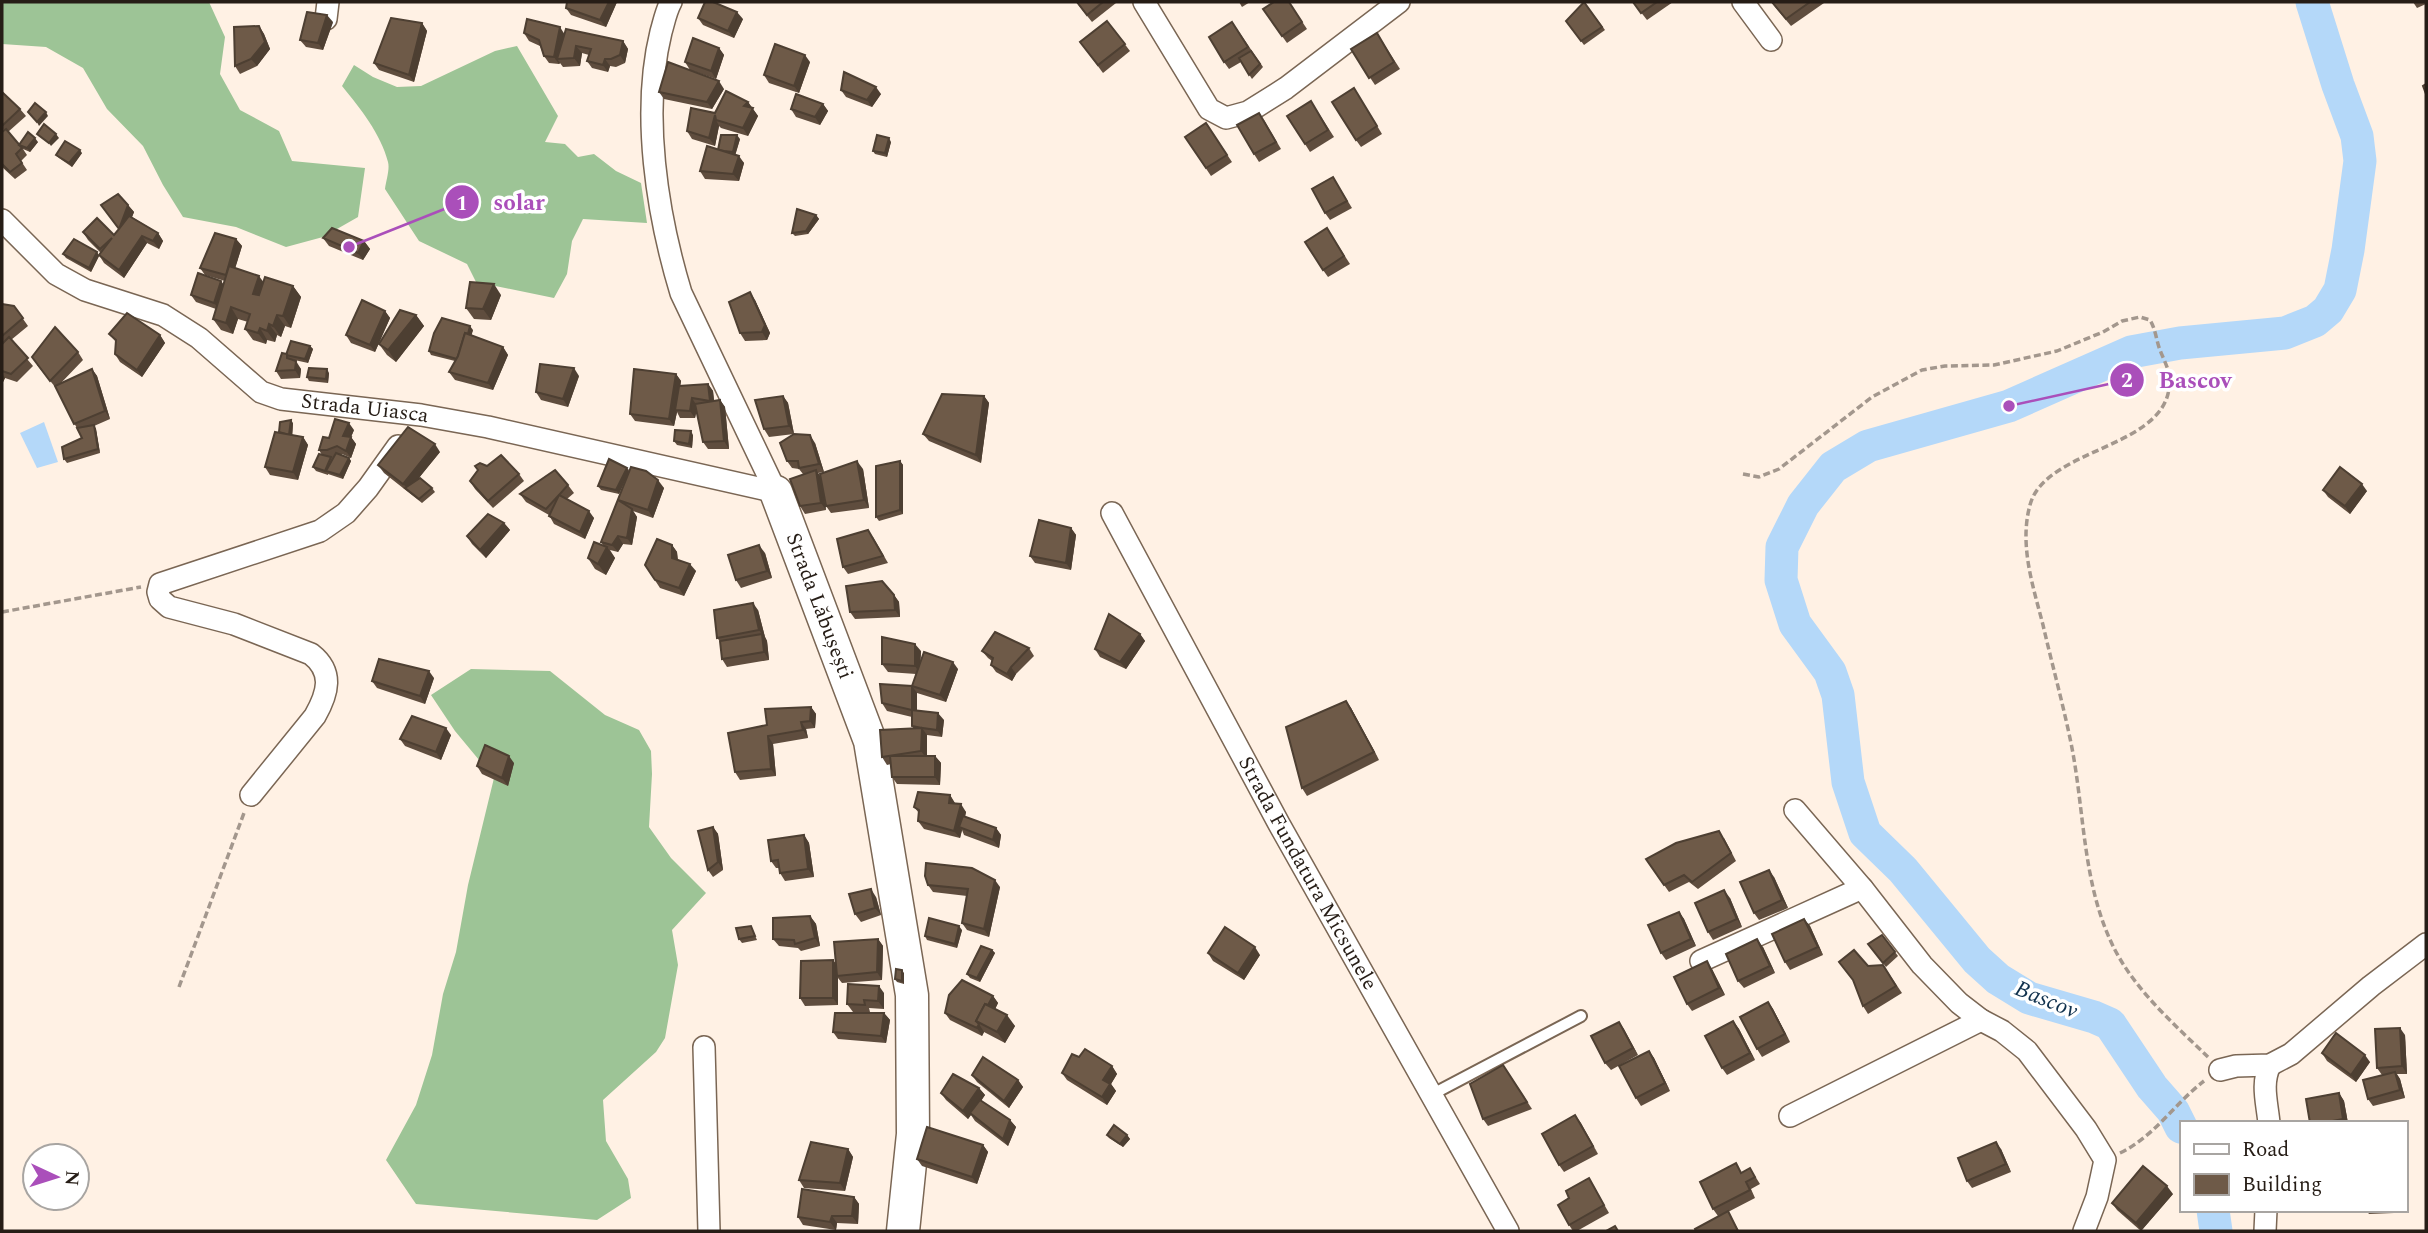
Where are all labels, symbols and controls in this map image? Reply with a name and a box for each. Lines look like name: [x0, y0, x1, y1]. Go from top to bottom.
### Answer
callout: solar: [444, 180, 559, 224]
text: solar: [493, 186, 545, 221]
text: 1: [456, 188, 468, 220]
callout: Bascov: [2110, 358, 2246, 402]
text: Bascov: [2159, 364, 2233, 399]
text: 2: [2121, 365, 2133, 397]
street label: Strada Uiasca: [299, 385, 432, 432]
street label: Strada Lăbușești: [777, 528, 861, 684]
street label: Strada Fundatura Micsunele: [1230, 751, 1386, 996]
water label: Bascov: [2009, 972, 2083, 1029]
legend: [2180, 1121, 2407, 1212]
text: Road: [2242, 1134, 2289, 1166]
north arrow: [21, 1142, 91, 1212]
text: N: [56, 1169, 86, 1187]
text: Building: [2242, 1169, 2322, 1201]

